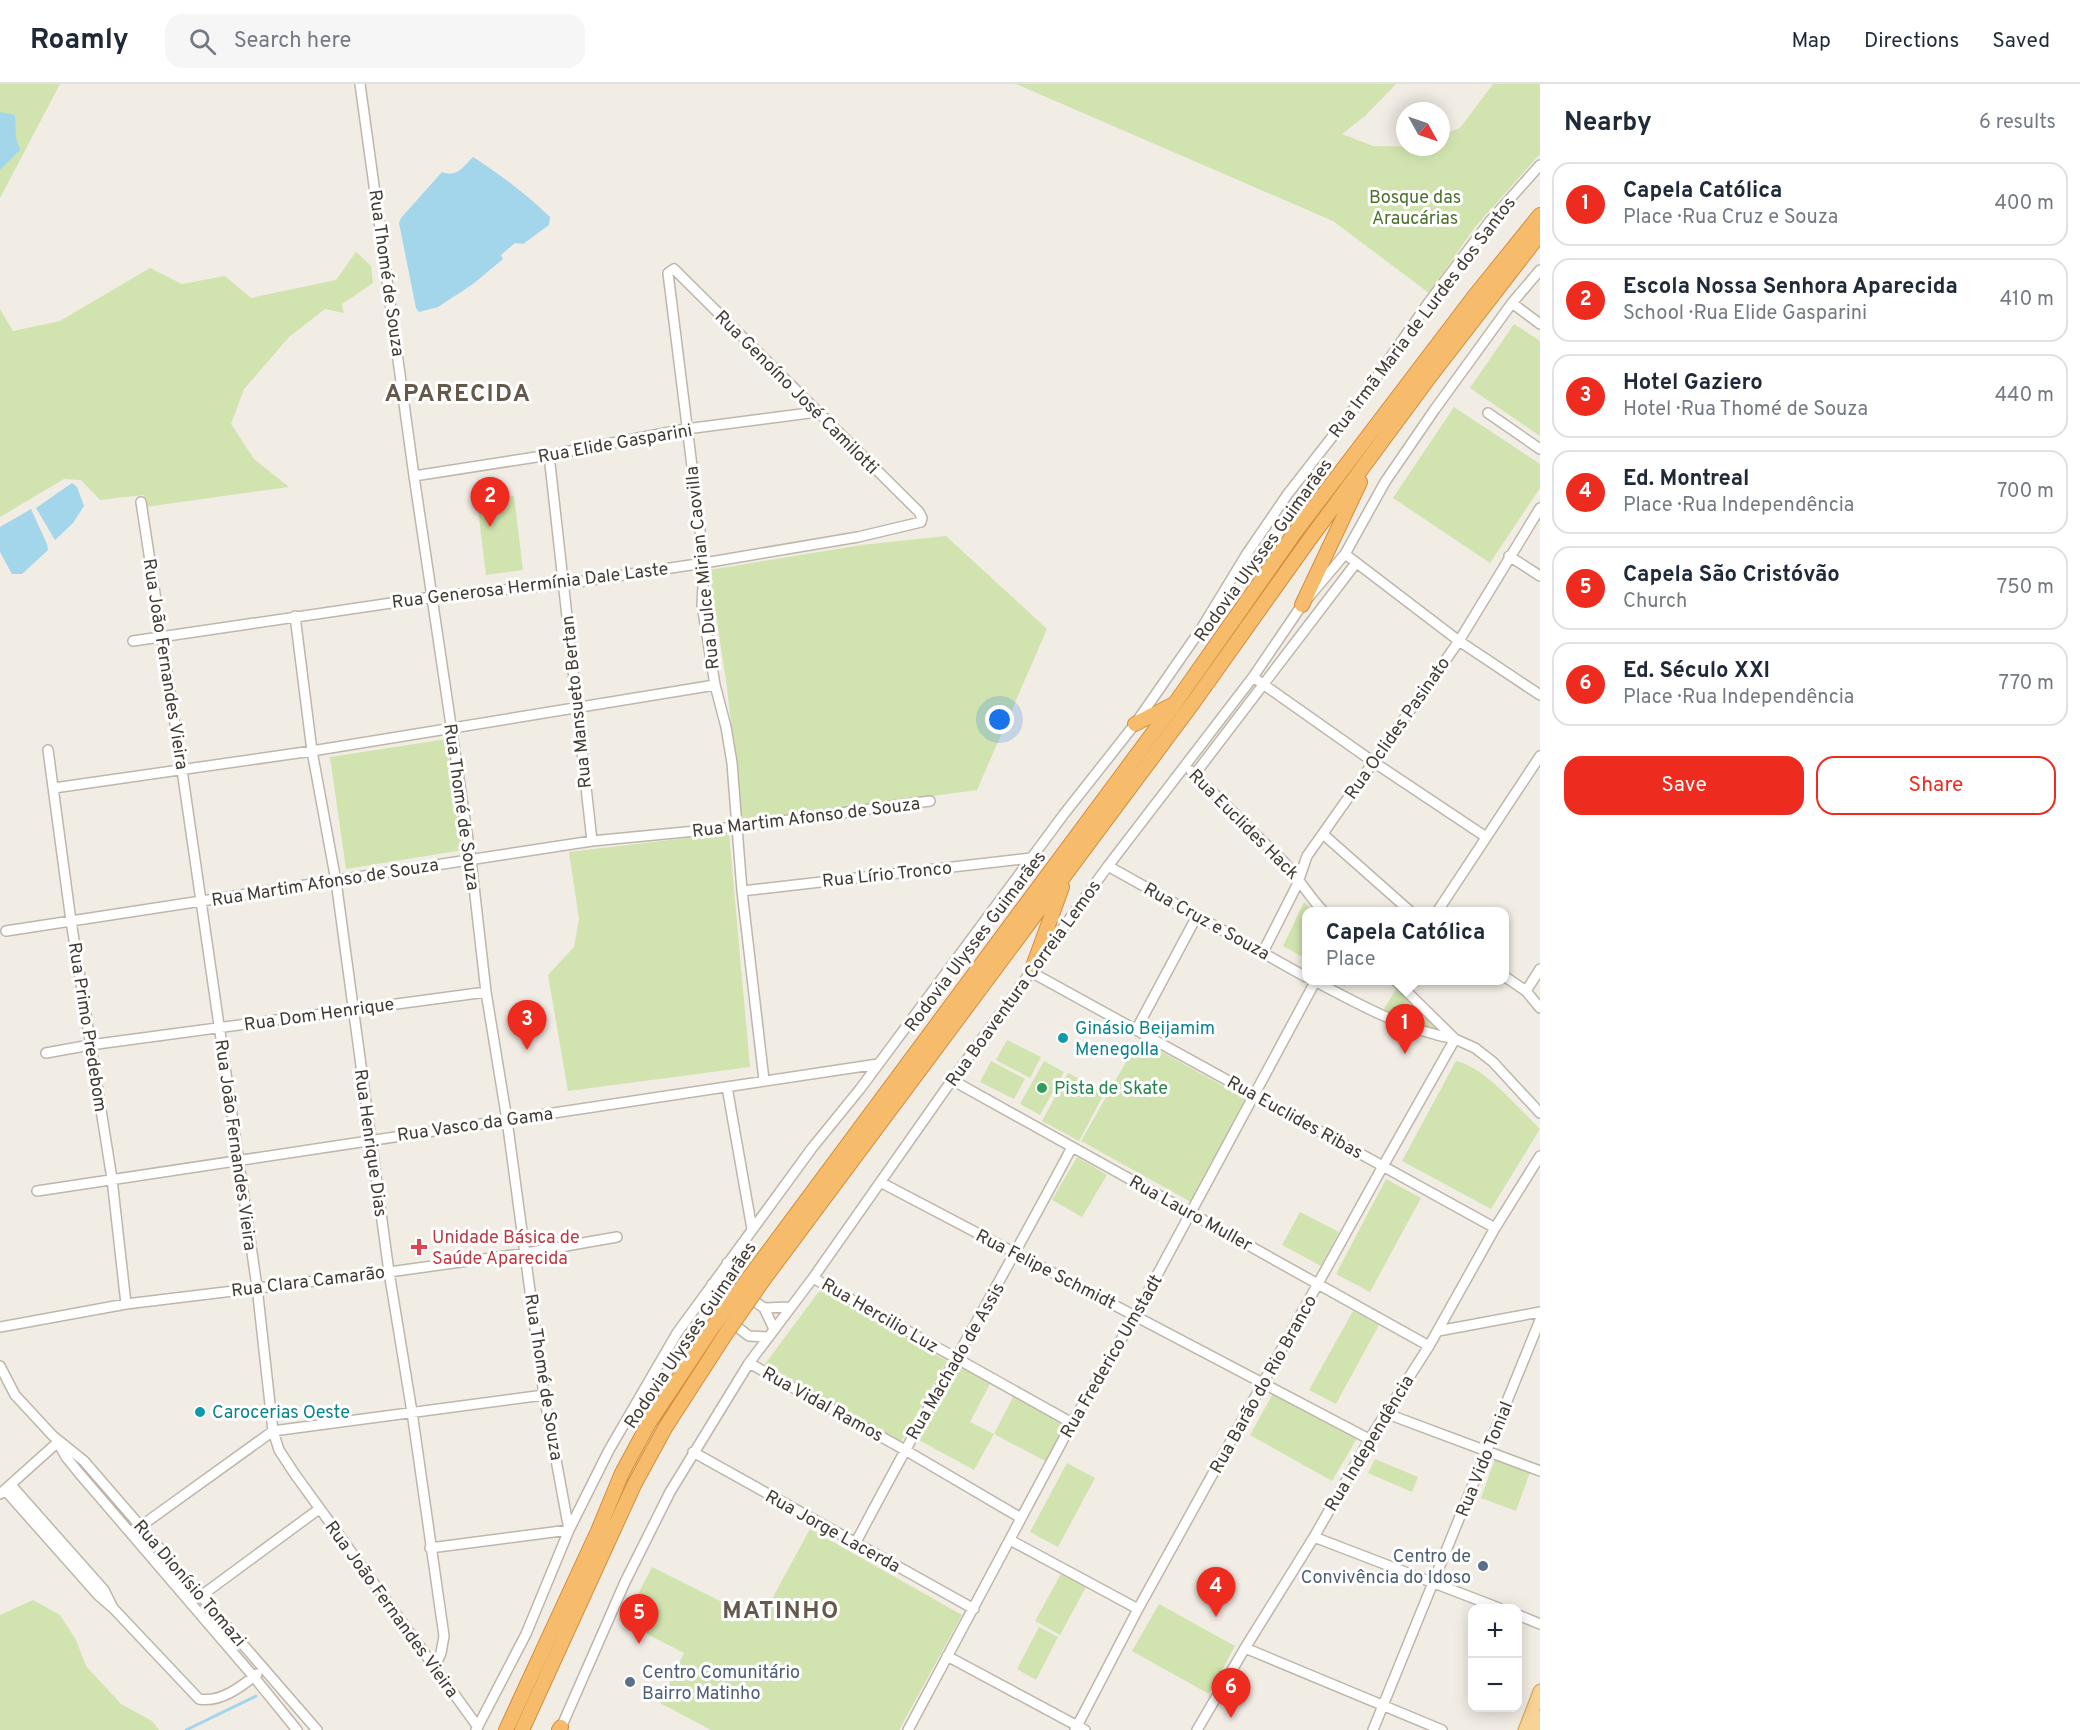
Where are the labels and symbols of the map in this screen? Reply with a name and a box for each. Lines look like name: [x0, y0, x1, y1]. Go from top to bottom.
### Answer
north arrow: [1396, 102, 1450, 156]
park label: Bosque das Araucárias: [1369, 187, 1461, 231]
street label: Rua Thomé de Souza: [362, 188, 409, 358]
street label: Rua Irmã Maria de Lurdes dos Santos: [1325, 193, 1522, 443]
street label: Rua Genoíno José Camilotti: [709, 306, 883, 480]
district label: APARECIDA: [385, 380, 531, 410]
street label: Rua Elide Gasparini: [536, 420, 694, 469]
street label: Rodovia Ulysses Guimarães: [1190, 455, 1338, 647]
street label: Rua Dulce Mirian Caovilla: [681, 465, 726, 671]
pin: 2: [470, 478, 510, 527]
street label: Rua João Fernandes Vieira: [136, 557, 193, 771]
street label: Rua Generosa Hermínia Dale Laste: [391, 558, 670, 615]
street label: Rua Mansueto Bertan: [557, 614, 598, 789]
street label: Rua Oclides Pasinato: [1340, 653, 1456, 805]
your location: [985, 705, 1014, 734]
street label: Rua Thomé de Souza: [437, 722, 484, 892]
street label: Rua Euclides Hack: [1183, 765, 1303, 885]
street label: Rua Martim Afonso de Souza: [691, 793, 922, 844]
street label: Rodovia Ulysses Guimarães: [901, 847, 1052, 1037]
street label: Rua Martim Afonso de Souza: [210, 854, 441, 913]
street label: Rua Lírio Tronco: [821, 857, 953, 894]
street label: Rua Boaventura Correia Lemos: [941, 876, 1107, 1092]
street label: Rua Cruz e Souza: [1139, 878, 1273, 966]
street label: Rua Primo Predebom: [62, 941, 111, 1114]
street label: Rua Dom Henrique: [243, 994, 396, 1037]
pin: 3: [508, 1000, 546, 1050]
pin: 1: [1386, 1004, 1424, 1054]
place label: Ginásio Beijamim Menegolla: [1075, 1018, 1215, 1062]
marker: Ginásio Beijamim Menegolla: [1056, 1031, 1070, 1045]
street label: Rua João Fernandes Vieira: [208, 1038, 261, 1252]
street label: Rua Henrique Dias: [348, 1068, 391, 1219]
street label: Rua Euclides Ribas: [1222, 1071, 1366, 1165]
place label: Pista de Skate: [1054, 1078, 1168, 1101]
marker: Pista de Skate: [1035, 1081, 1049, 1095]
street label: Rua Vasco da Gama: [396, 1103, 555, 1148]
street label: Rua Lauro Muller: [1125, 1171, 1256, 1258]
street label: Rua Felipe Schmidt: [971, 1225, 1119, 1316]
place label: Unidade Básica de Saúde Aparecida: [432, 1227, 580, 1271]
marker: Unidade Básica de Saúde Aparecida: [410, 1238, 428, 1256]
street label: Rodovia Ulysses Guimarães: [620, 1238, 763, 1434]
street label: Rua Clara Camarão: [230, 1262, 386, 1303]
street label: Rua Frederico Umstadt: [1056, 1271, 1169, 1443]
street label: Rua Hercilio Luz: [817, 1274, 942, 1359]
street label: Rua Machado de Assis: [902, 1279, 1011, 1445]
street label: Rua Barão do Rio Branco: [1206, 1291, 1323, 1478]
street label: Rua Thomé de Souza: [518, 1292, 567, 1462]
street label: Rua Vidal Ramos: [758, 1363, 887, 1448]
street label: Rua Independência: [1320, 1371, 1420, 1516]
street label: Rua Vido Tonial: [1452, 1398, 1519, 1521]
place label: Carocerias Oeste: [212, 1402, 350, 1425]
marker: Carocerias Oeste: [193, 1405, 207, 1419]
street label: Rua Jorge Lacerda: [761, 1486, 904, 1579]
street label: Rua Dionísio Tomazi: [127, 1516, 250, 1652]
street label: Rua João Fernandes Vieira: [319, 1517, 463, 1703]
place label: Centro de Convivência do Idoso: [1301, 1546, 1471, 1590]
marker: Centro de Convivência do Idoso: [1476, 1559, 1490, 1573]
pin: 4: [1196, 1568, 1236, 1617]
pin: 5: [620, 1594, 658, 1644]
district label: MATINHO: [722, 1597, 840, 1627]
place label: Centro Comunitário Bairro Matinho: [642, 1662, 800, 1706]
pin: 6: [1212, 1668, 1250, 1718]
marker: Centro Comunitário Bairro Matinho: [623, 1675, 637, 1689]

